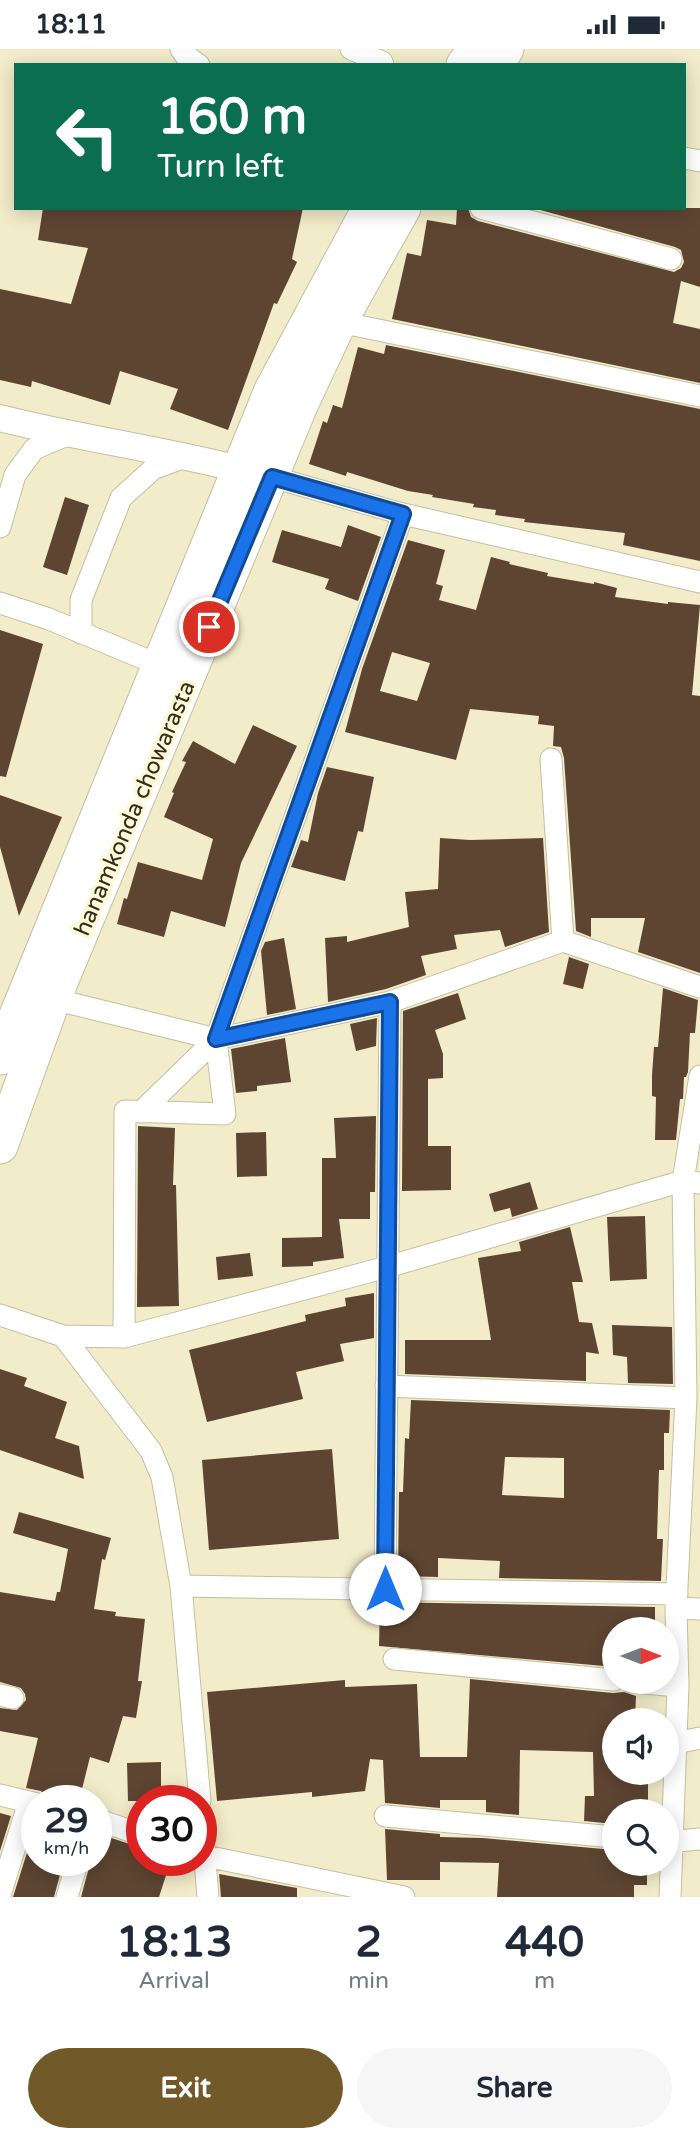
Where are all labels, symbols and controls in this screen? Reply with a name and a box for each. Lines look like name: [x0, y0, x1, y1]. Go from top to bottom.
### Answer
text: 18:11: [35, 9, 107, 40]
text: 160 m: [157, 88, 307, 147]
icon: left: [42, 91, 133, 182]
text: Turn left: [157, 148, 284, 186]
pin: [179, 597, 239, 657]
icon: arrive: [190, 608, 228, 646]
street label: hanamkonda chowarasta: [68, 677, 201, 940]
position arrow: [348, 1552, 422, 1626]
north arrow: [602, 1617, 679, 1694]
map controls: [602, 1617, 679, 1876]
button: sound: [602, 1708, 679, 1785]
speed limit sign: 30: [126, 1785, 217, 1876]
button: search: [602, 1799, 679, 1876]
text: 29: [45, 1800, 88, 1842]
text: km/h: [44, 1837, 89, 1859]
text: 18:13: [116, 1917, 232, 1968]
text: 2: [355, 1917, 382, 1968]
text: 440: [505, 1917, 584, 1968]
text: Arrival: [139, 1967, 210, 1995]
text: min: [348, 1967, 389, 1995]
text: m: [534, 1967, 555, 1995]
button: Exit: [28, 2048, 343, 2128]
button: Share: [357, 2048, 672, 2128]

